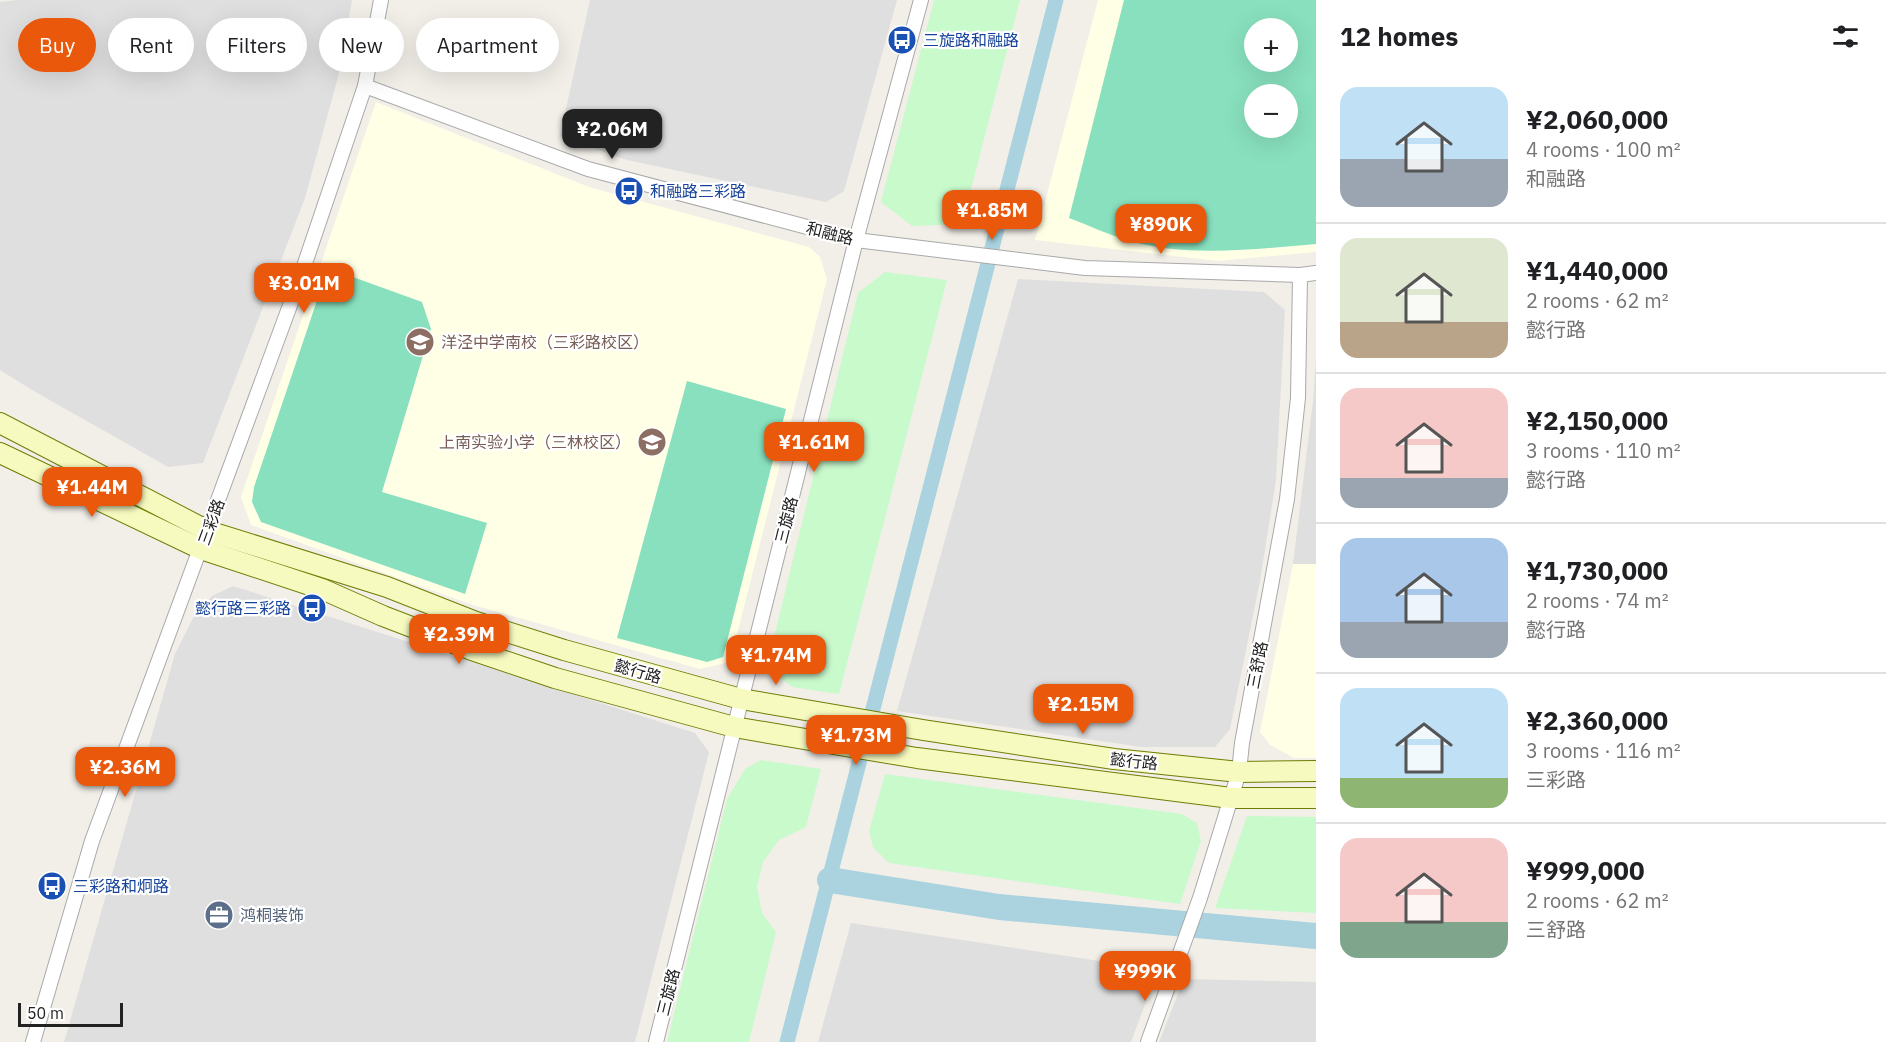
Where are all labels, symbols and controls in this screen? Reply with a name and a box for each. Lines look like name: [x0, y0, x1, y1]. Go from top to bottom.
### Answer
chip: Buy: [18, 18, 96, 72]
chip: Rent: [108, 18, 194, 72]
chip: Filters: [206, 18, 307, 72]
chip: New: [319, 18, 404, 72]
chip: Apartment: [416, 18, 559, 72]
map controls: [1244, 18, 1298, 138]
button: +: [1244, 18, 1298, 72]
text: 12 homes: [1340, 19, 1458, 53]
icon: filters: [1829, 20, 1862, 53]
bus stop icon: 三旋路和融路: [886, 24, 918, 56]
place label: 三旋路和融路: [923, 30, 1019, 50]
button: −: [1244, 84, 1298, 138]
text: ¥2,060,000: [1526, 102, 1668, 136]
pin: ¥2.06M: [563, 109, 661, 160]
icon: home: [1388, 111, 1460, 183]
text: ¥2.06M: [576, 115, 648, 142]
text: 4 rooms · 100 m²: [1526, 136, 1681, 163]
text: 和融路: [1526, 165, 1586, 192]
bus stop icon: 和融路三彩路: [613, 175, 645, 207]
place label: 和融路三彩路: [650, 181, 746, 201]
pin: ¥1.85M: [943, 190, 1041, 241]
text: ¥1.85M: [956, 196, 1028, 223]
pin: ¥890K: [1119, 204, 1203, 255]
text: ¥890K: [1130, 210, 1192, 237]
street label: 和融路: [804, 217, 856, 249]
text: ¥1,440,000: [1526, 253, 1668, 287]
icon: home: [1388, 262, 1460, 334]
pin: ¥3.01M: [255, 263, 353, 314]
text: ¥3.01M: [268, 269, 340, 296]
text: 2 rooms · 62 m²: [1526, 287, 1669, 314]
text: 懿行路: [1526, 316, 1586, 343]
school or university icon: 洋泾中学南校（三彩路校区）: [404, 326, 436, 358]
place label: 洋泾中学南校（三彩路校区）: [441, 332, 649, 352]
text: ¥2,150,000: [1526, 403, 1668, 437]
icon: home: [1388, 412, 1460, 484]
pin: ¥1.61M: [765, 422, 863, 473]
school or university icon: 上南实验小学（三林校区）: [636, 426, 668, 458]
text: ¥1.61M: [778, 428, 850, 455]
place label: 上南实验小学（三林校区）: [439, 432, 631, 452]
text: 3 rooms · 110 m²: [1526, 437, 1681, 464]
text: 懿行路: [1526, 466, 1586, 493]
pin: ¥1.44M: [43, 467, 141, 518]
text: ¥1.44M: [56, 473, 128, 500]
street label: 三旋路: [770, 494, 802, 546]
street label: 三彩路: [193, 496, 229, 548]
text: ¥1,730,000: [1526, 553, 1668, 587]
icon: home: [1388, 562, 1460, 634]
text: 2 rooms · 74 m²: [1526, 587, 1669, 614]
bus stop icon: 懿行路三彩路: [296, 592, 328, 624]
place label: 懿行路三彩路: [195, 598, 291, 618]
pin: ¥2.39M: [410, 614, 508, 665]
text: 懿行路: [1526, 616, 1586, 643]
text: ¥2.39M: [423, 620, 495, 647]
pin: ¥1.74M: [727, 635, 825, 686]
street label: 三舒路: [1243, 640, 1271, 690]
text: ¥1.74M: [740, 641, 812, 668]
street label: 懿行路: [612, 655, 664, 687]
pin: ¥2.15M: [1034, 684, 1132, 735]
text: ¥2.15M: [1047, 690, 1119, 717]
text: ¥2,360,000: [1526, 703, 1668, 737]
icon: home: [1388, 712, 1460, 784]
pin: ¥1.73M: [807, 715, 905, 766]
text: ¥1.73M: [820, 721, 892, 748]
text: 3 rooms · 116 m²: [1526, 737, 1681, 764]
pin: ¥2.36M: [76, 747, 174, 798]
street label: 懿行路: [1109, 749, 1159, 773]
text: ¥2.36M: [89, 753, 161, 780]
text: 三彩路: [1526, 766, 1586, 793]
text: ¥999,000: [1526, 853, 1645, 887]
icon: home: [1388, 862, 1460, 934]
bus stop icon: 三彩路和炯路: [36, 870, 68, 902]
place label: 三彩路和炯路: [73, 876, 169, 896]
text: 2 rooms · 62 m²: [1526, 887, 1669, 914]
office icon: 鸿桐装饰: [203, 899, 235, 931]
place label: 鸿桐装饰: [240, 905, 304, 925]
text: 三舒路: [1526, 916, 1586, 943]
pin: ¥999K: [1103, 951, 1187, 1002]
text: ¥999K: [1114, 957, 1176, 984]
street label: 三旋路: [652, 966, 684, 1018]
scale bar: [18, 1000, 123, 1028]
text: 50 m: [27, 1003, 64, 1023]

